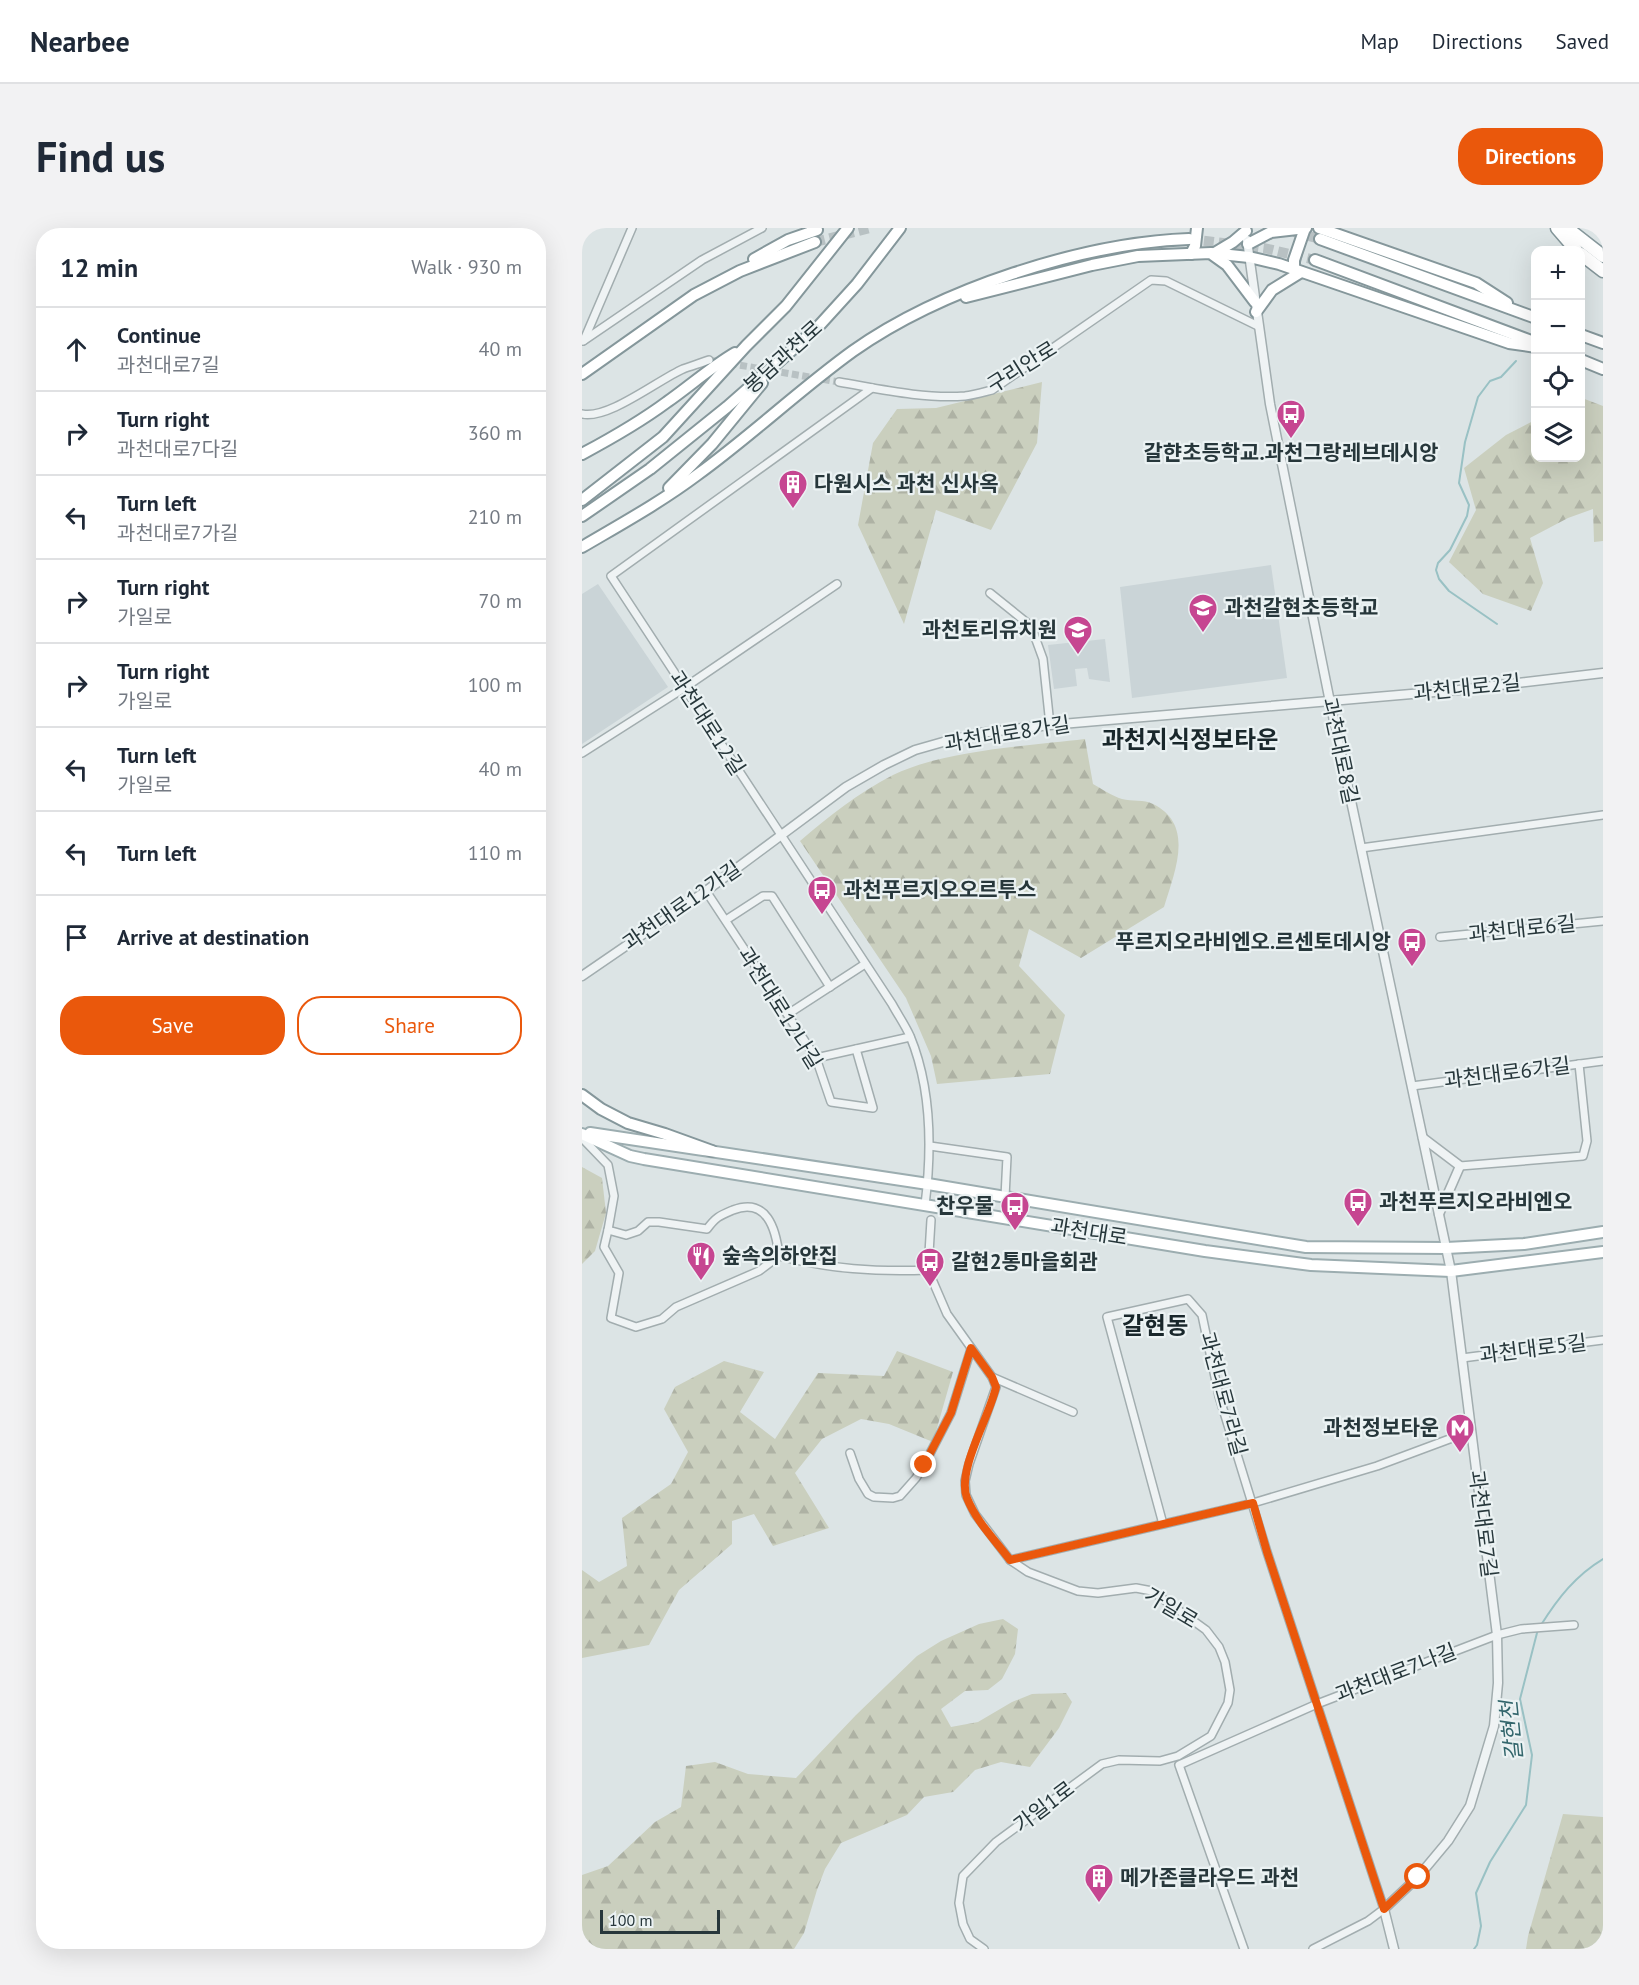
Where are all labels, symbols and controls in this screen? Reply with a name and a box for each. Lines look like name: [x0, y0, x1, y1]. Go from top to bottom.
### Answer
text: Nearbee: [30, 23, 130, 60]
text: Map: [1360, 28, 1399, 55]
text: Directions: [1432, 28, 1523, 55]
text: Saved: [1556, 28, 1609, 55]
button: Directions: [1458, 128, 1603, 185]
text: Find us: [36, 129, 165, 184]
map controls: [1531, 246, 1585, 462]
button: +: [1531, 246, 1585, 300]
text: 12 min: [60, 251, 138, 284]
text: Walk · 930 m: [411, 254, 522, 280]
button: −: [1531, 300, 1585, 354]
street label: 봉담과천로: [738, 314, 828, 399]
text: Continue: [117, 321, 201, 349]
icon: ahead: [60, 333, 93, 366]
street label: 구리안로: [982, 335, 1062, 399]
text: 40 m: [479, 336, 522, 362]
text: 과천대로7길: [117, 352, 220, 378]
button: locate: [1531, 354, 1585, 408]
bus stop icon: 갈햔초등학교.과천그랑레브데시앙: [1275, 398, 1307, 440]
text: Turn right: [117, 405, 209, 433]
button: layers: [1531, 408, 1585, 462]
icon: right: [60, 417, 93, 450]
text: 360 m: [468, 420, 522, 446]
text: 과천대로7다길: [117, 436, 238, 462]
place label: 갈햔초등학교.과천그랑레브데시앙: [1144, 439, 1438, 466]
building icon: 다원시스 과천 신사옥: [777, 468, 809, 510]
place label: 다원시스 과천 신사옥: [814, 470, 999, 497]
text: Turn left: [117, 489, 197, 517]
icon: left: [60, 501, 93, 534]
text: 210 m: [468, 504, 522, 530]
text: 과천대로7가길: [117, 520, 238, 546]
text: Turn right: [117, 573, 209, 601]
icon: right: [60, 585, 93, 618]
text: 70 m: [479, 588, 522, 614]
school or university icon: 과천갈현초등학교: [1187, 592, 1219, 634]
place label: 과천갈현초등학교: [1224, 594, 1379, 621]
text: 가일로: [117, 604, 172, 630]
school or university icon: 과천토리유치원: [1062, 614, 1094, 656]
place label: 과천토리유치원: [922, 616, 1057, 643]
text: Turn right: [117, 657, 209, 685]
street label: 과천대로12길: [664, 665, 751, 780]
street label: 과천대로2길: [1412, 668, 1522, 707]
icon: right: [60, 669, 93, 702]
text: 100 m: [468, 672, 522, 698]
text: 가일로: [117, 688, 172, 714]
street label: 과천대로8길: [1316, 695, 1365, 807]
street label: 과천대로8가길: [942, 710, 1072, 757]
district label: 과천지식정보타운: [1102, 724, 1278, 755]
text: Turn left: [117, 741, 197, 769]
icon: left: [60, 753, 93, 786]
text: 40 m: [479, 756, 522, 782]
text: 가일로: [117, 772, 172, 798]
icon: left: [60, 837, 93, 870]
text: Turn left: [117, 839, 197, 867]
text: 110 m: [468, 840, 522, 866]
street label: 과천대로12가길: [617, 855, 746, 956]
bus stop icon: 과천푸르지오오르투스: [806, 874, 838, 916]
place label: 과천푸르지오오르투스: [843, 876, 1036, 903]
street label: 과천대로6길: [1467, 909, 1577, 948]
icon: arrive: [60, 921, 93, 954]
text: Arrive at destination: [117, 923, 309, 951]
bus stop icon: 푸르지오라비엔오.르센토데시앙: [1396, 926, 1428, 968]
place label: 푸르지오라비엔오.르센토데시앙: [1115, 928, 1391, 955]
street label: 과천대로12나길: [732, 942, 829, 1074]
button: Save: [60, 996, 285, 1055]
button: Share: [297, 996, 522, 1055]
street label: 과천대로6가길: [1442, 1051, 1572, 1094]
bus stop icon: 과천푸르지오라비엔오: [1342, 1186, 1374, 1228]
place label: 과천푸르지오라비엔오: [1379, 1188, 1572, 1215]
bus stop icon: 찬우물: [999, 1190, 1031, 1232]
place label: 찬우물: [936, 1192, 994, 1219]
street label: 과천대로: [1049, 1212, 1129, 1251]
restaurant icon: 숲속의하얀집: [685, 1240, 717, 1282]
place label: 숲속의하얀집: [722, 1242, 838, 1269]
bus stop icon: 갈현2통마을회관: [914, 1246, 946, 1288]
place label: 갈현2통마을회관: [951, 1248, 1098, 1275]
district label: 갈현동: [1122, 1310, 1188, 1341]
street label: 과천대로7라길: [1194, 1329, 1253, 1459]
street label: 과천대로5길: [1478, 1329, 1588, 1368]
metro station icon: 과천정보타운: [1444, 1412, 1476, 1454]
place label: 과천정보타운: [1323, 1414, 1439, 1441]
route end: [910, 1451, 936, 1477]
street label: 과천대로7길: [1464, 1469, 1503, 1579]
street label: 가일로: [1139, 1581, 1203, 1634]
street label: 과천대로7나길: [1332, 1637, 1460, 1708]
water label: 갈현천: [1494, 1697, 1528, 1763]
street label: 가일1로: [1008, 1775, 1080, 1838]
building icon: 메가존클라우드 과천: [1083, 1862, 1115, 1904]
route start: [1404, 1863, 1430, 1889]
place label: 메가존클라우드 과천: [1120, 1864, 1299, 1891]
scale bar: [600, 1907, 720, 1934]
text: 100 m: [609, 1910, 652, 1930]

